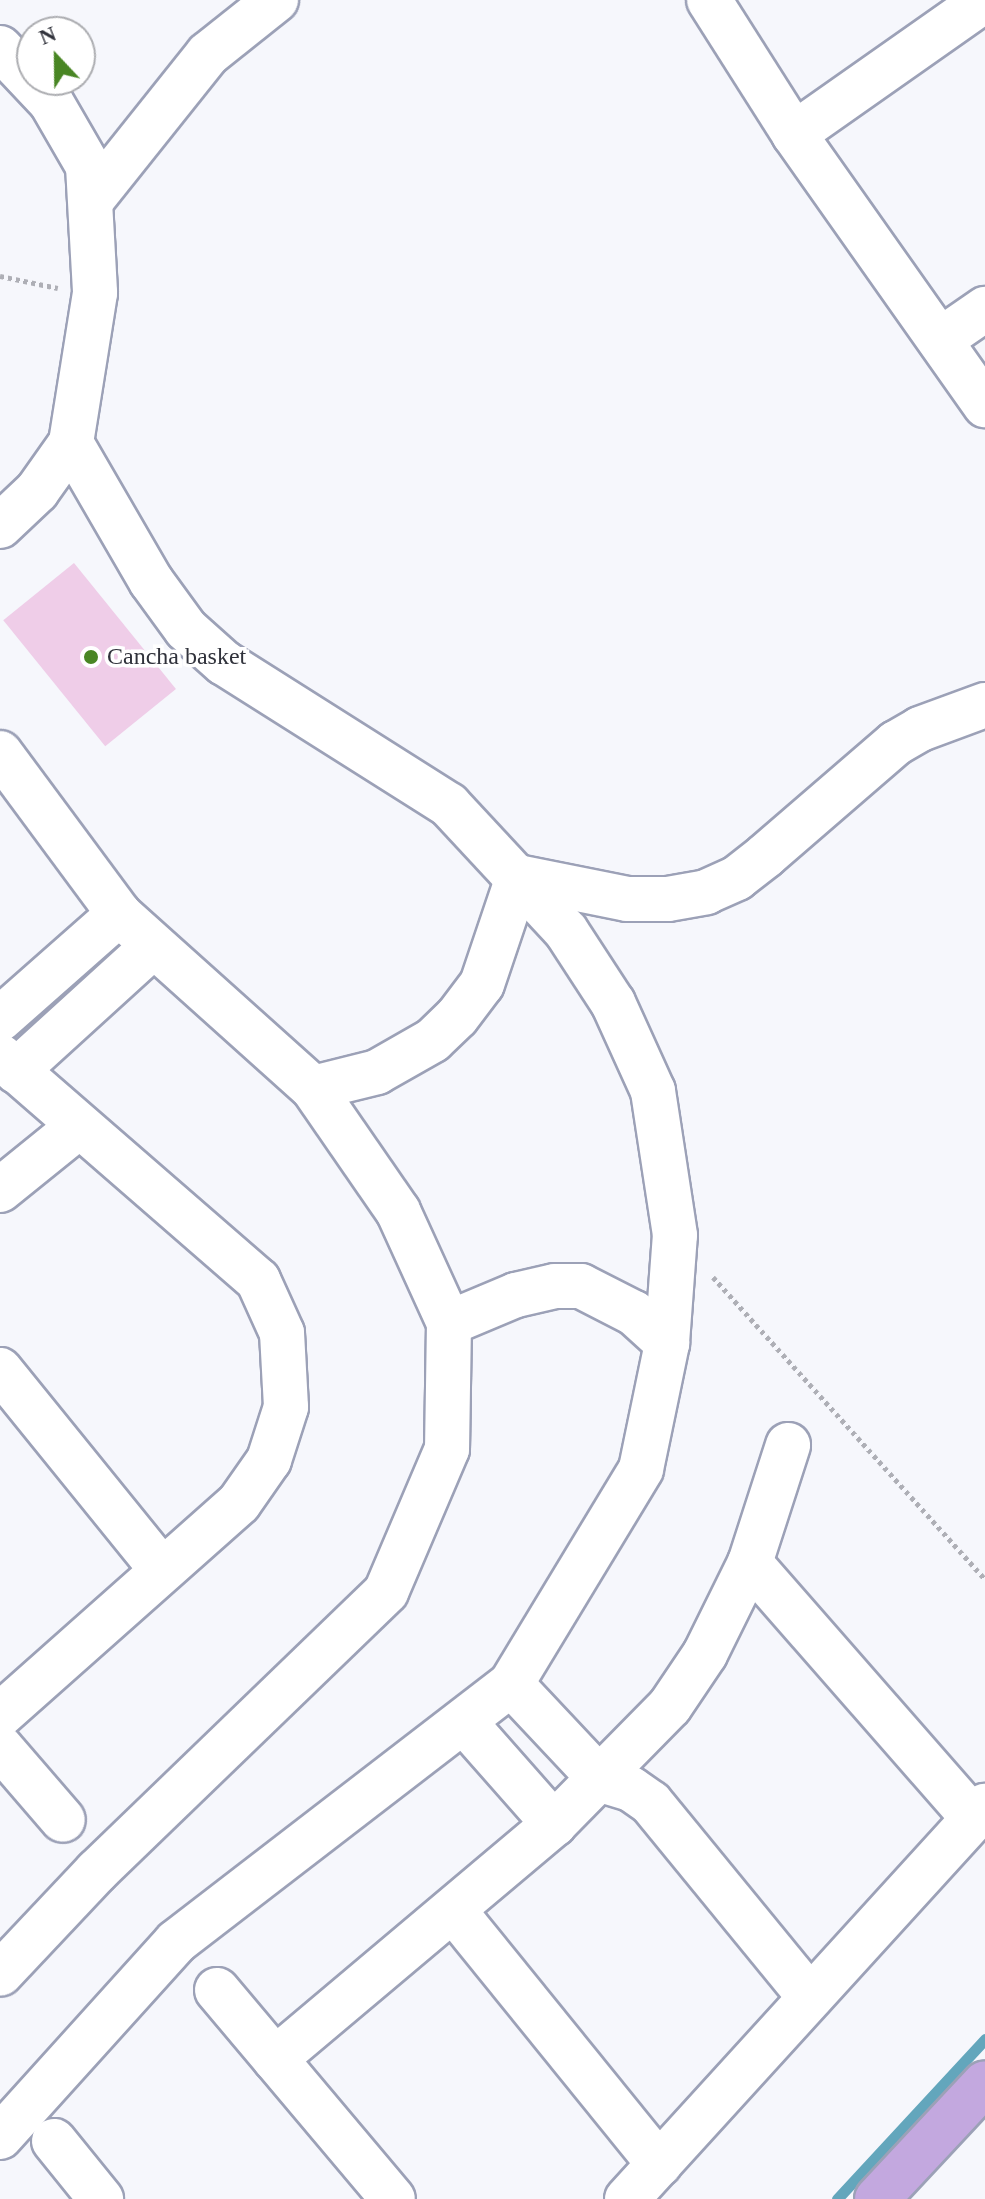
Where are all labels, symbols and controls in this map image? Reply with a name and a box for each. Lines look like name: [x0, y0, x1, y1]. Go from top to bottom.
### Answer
north arrow: [16, 16, 96, 96]
text: N: [36, 21, 60, 50]
place label: Cancha basket: [107, 643, 246, 671]
marker: Cancha basket: [82, 648, 100, 666]

